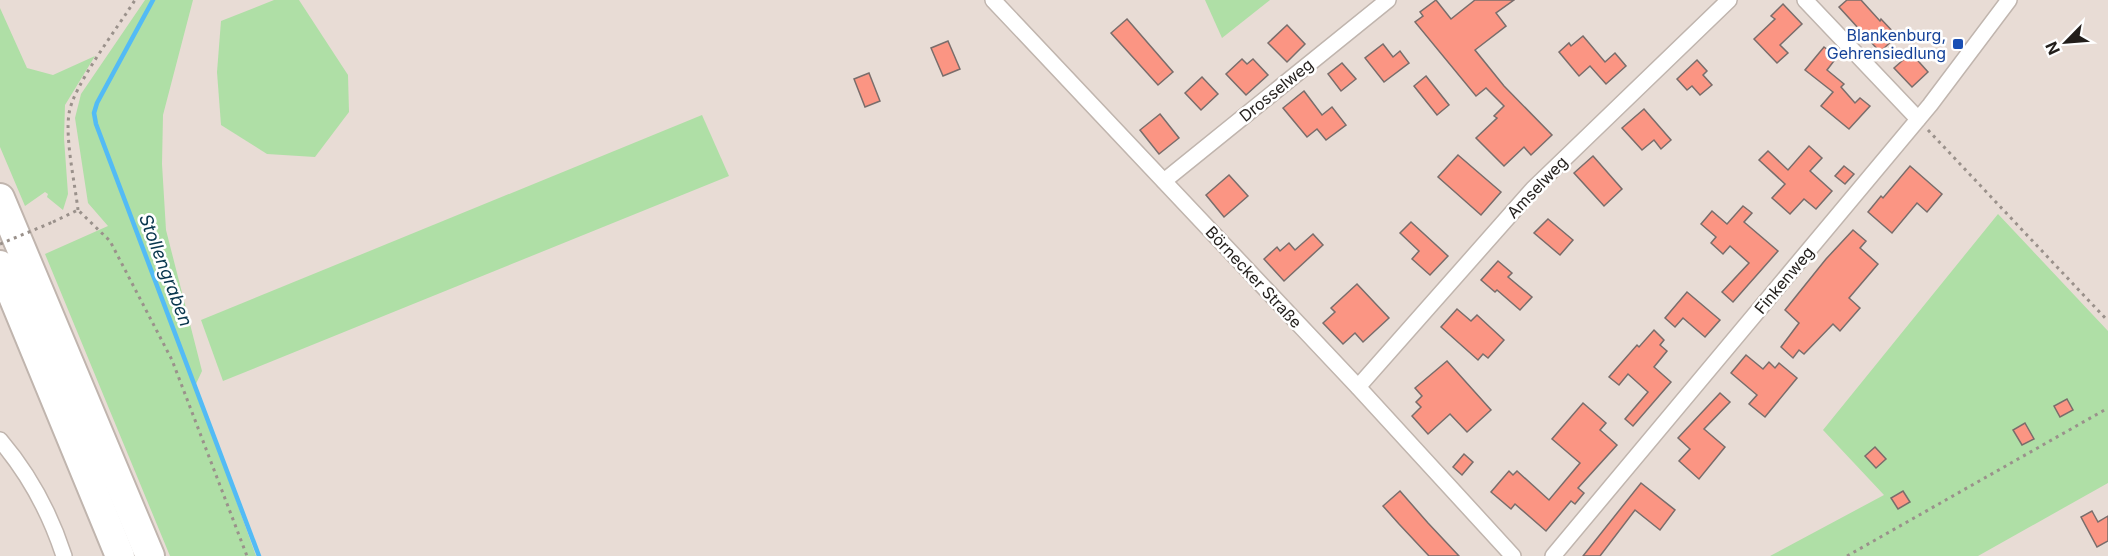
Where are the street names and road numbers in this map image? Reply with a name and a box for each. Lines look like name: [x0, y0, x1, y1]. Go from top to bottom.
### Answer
street label: Drosselweg: [1235, 54, 1317, 126]
street label: Amselweg: [1502, 152, 1572, 222]
street label: Börnecker Straße: [1202, 222, 1306, 332]
street label: Finkenweg: [1750, 242, 1818, 318]

